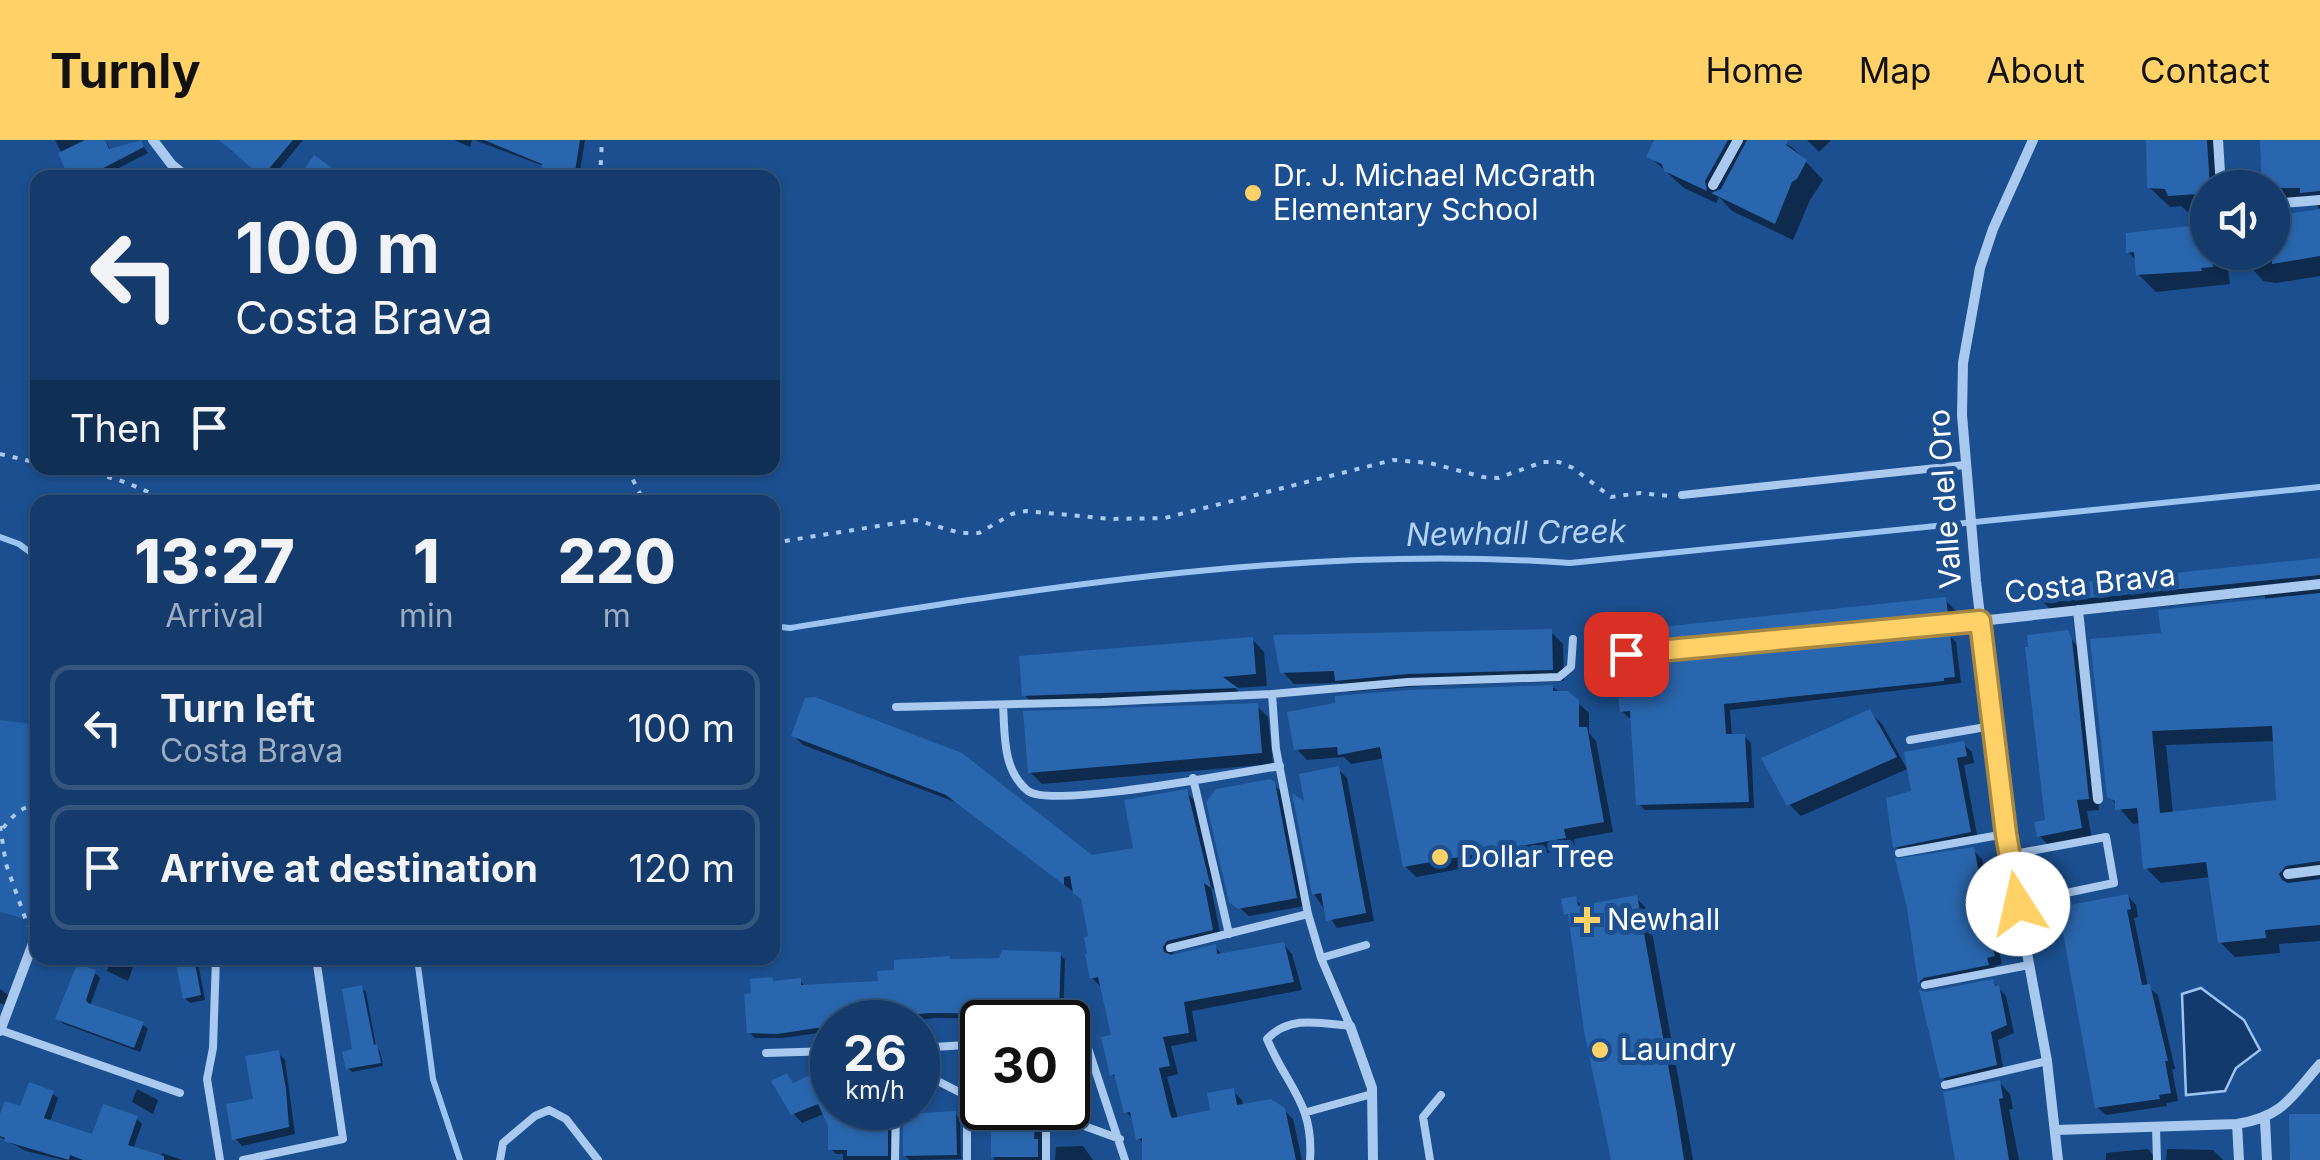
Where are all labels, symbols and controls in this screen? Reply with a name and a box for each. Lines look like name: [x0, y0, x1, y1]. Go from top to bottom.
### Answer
text: Turnly: [50, 41, 201, 100]
text: Home: [1706, 49, 1804, 91]
text: Map: [1859, 49, 1931, 91]
text: About: [1986, 49, 2085, 91]
text: Contact: [2140, 49, 2270, 91]
place label: Dr. J. Michael McGrath Elementary School: [1273, 157, 1596, 227]
map controls: [2190, 170, 2290, 270]
button: sound: [2190, 170, 2290, 270]
marker: Dr. J. Michael McGrath Elementary School: [1242, 182, 1264, 204]
text: 100 m: [235, 205, 440, 290]
icon: left: [70, 210, 200, 340]
text: Costa Brava: [235, 290, 493, 345]
icon: arrive: [182, 400, 237, 455]
text: Then: [70, 405, 162, 451]
street label: Valle del Oro: [1920, 408, 1968, 590]
water label: Newhall Creek: [1405, 511, 1628, 554]
text: 13:27: [134, 525, 295, 597]
text: 1: [413, 525, 440, 597]
text: 220: [558, 525, 676, 597]
street label: Costa Brava: [2003, 556, 2177, 610]
text: Arrival: [165, 596, 264, 635]
text: min: [399, 596, 454, 635]
text: m: [603, 596, 631, 635]
pin: [1584, 612, 1669, 697]
icon: arrive: [1599, 627, 1654, 682]
text: Turn left: [160, 685, 315, 731]
icon: left: [75, 700, 130, 755]
text: 100 m: [628, 705, 735, 751]
text: Costa Brava: [160, 731, 343, 770]
place label: Dollar Tree: [1460, 838, 1614, 874]
icon: arrive: [75, 840, 130, 895]
text: Arrive at destination: [160, 845, 538, 891]
text: 120 m: [628, 845, 735, 891]
marker: Dollar Tree: [1429, 846, 1451, 868]
position arrow: [1966, 852, 2070, 956]
place label: Newhall: [1607, 901, 1720, 937]
marker: Newhall: [1576, 909, 1598, 931]
speed limit sign: 30: [960, 1000, 1090, 1130]
text: 26: [843, 1023, 907, 1083]
place label: Laundry: [1620, 1031, 1736, 1067]
marker: Laundry: [1589, 1039, 1611, 1061]
text: km/h: [845, 1075, 905, 1105]

